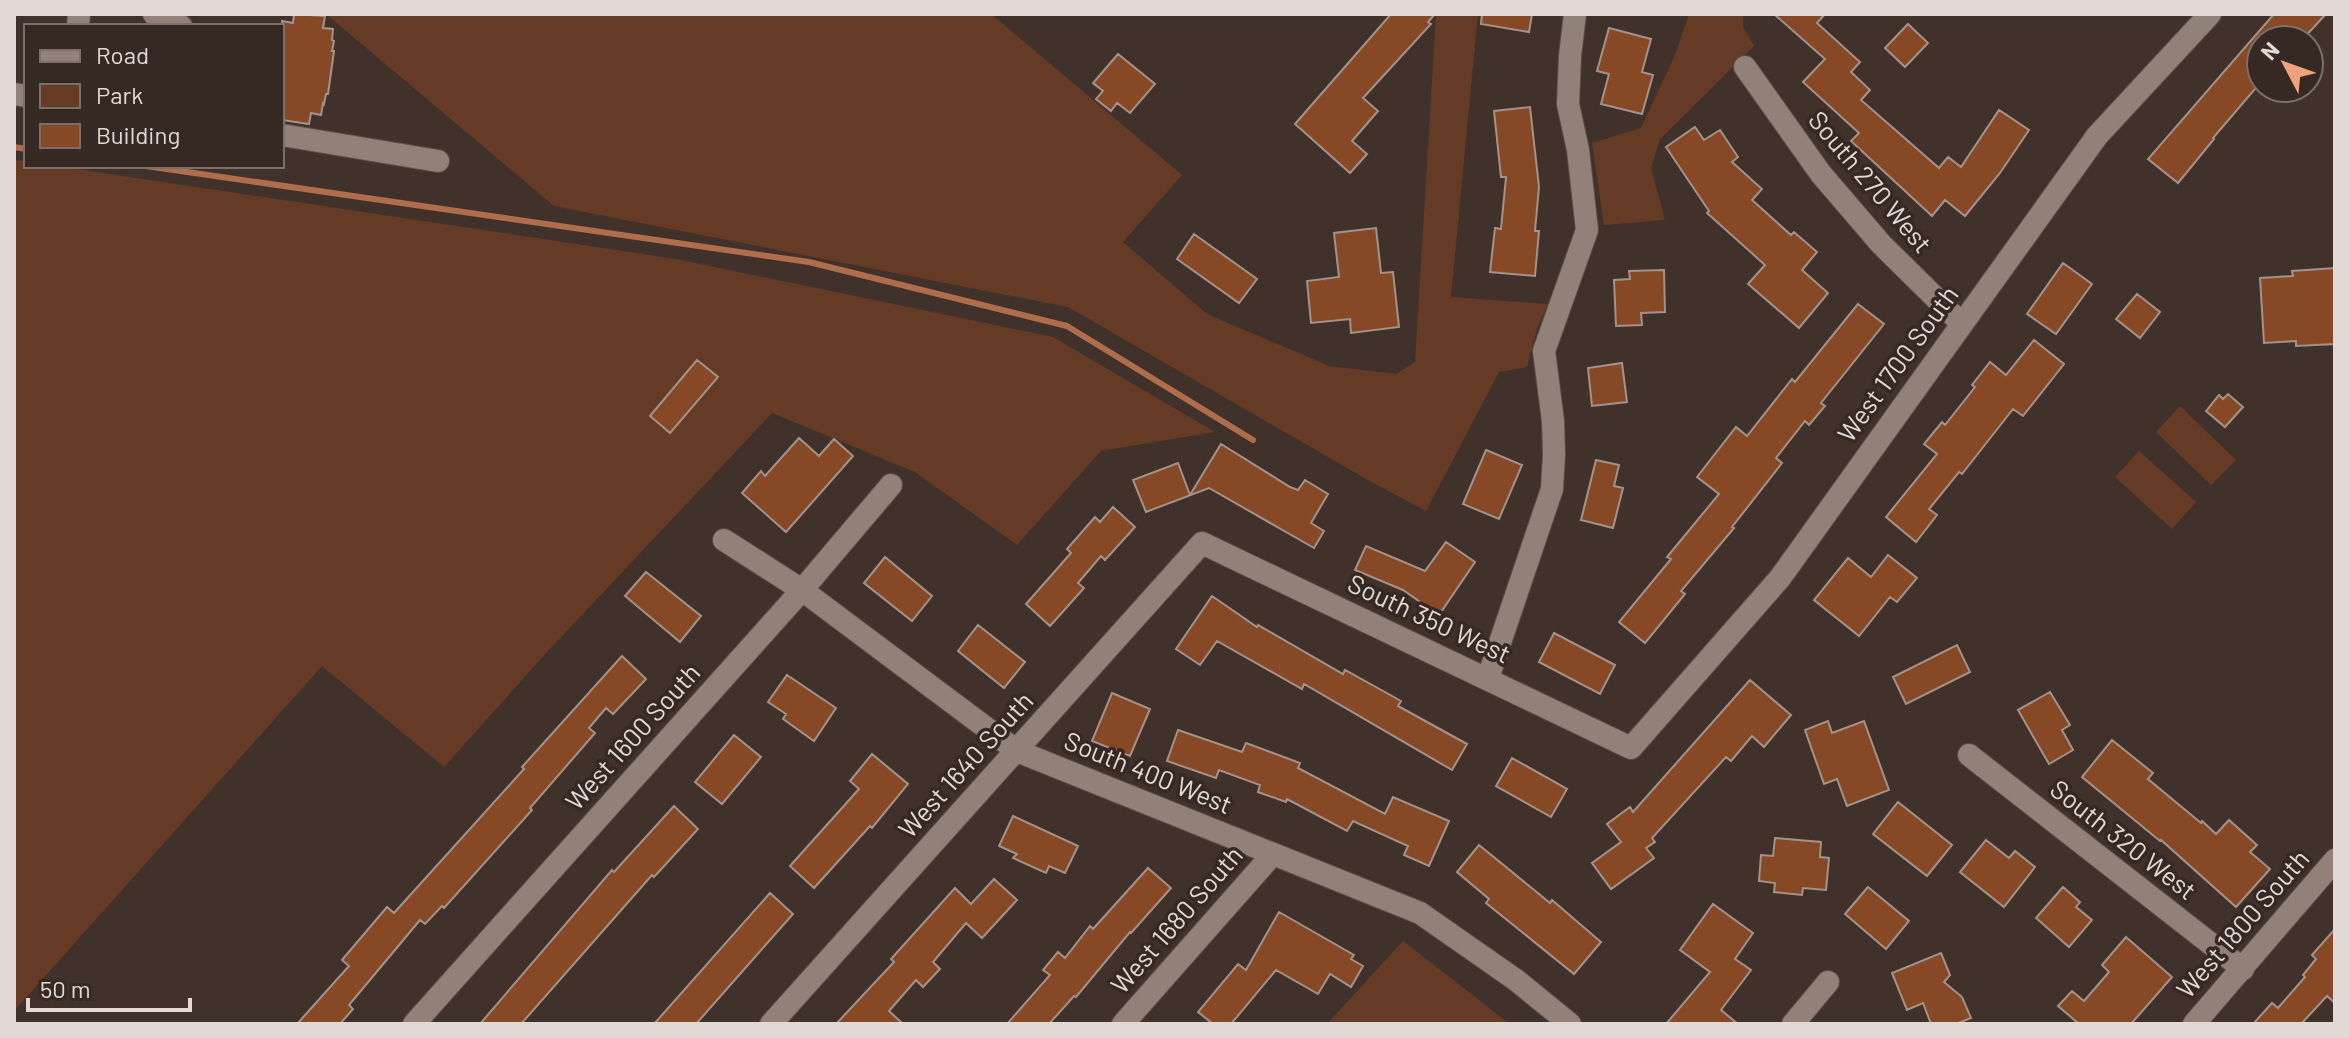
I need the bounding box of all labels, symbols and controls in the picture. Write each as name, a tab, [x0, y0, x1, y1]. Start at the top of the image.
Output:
legend	[24, 24, 284, 168]
north arrow	[2245, 24, 2325, 104]
text: N	[2255, 36, 2284, 64]
text: Road	[96, 40, 149, 69]
text: Park	[96, 80, 143, 109]
street label: South 270 West	[1803, 104, 1939, 258]
text: Building	[96, 120, 180, 149]
street label: West 1700 South	[1830, 279, 1964, 447]
street label: South 350 West	[1343, 566, 1516, 669]
street label: West 1600 South	[558, 656, 706, 816]
street label: West 1640 South	[891, 685, 1039, 843]
street label: South 400 West	[1060, 724, 1237, 819]
street label: South 320 West	[2045, 772, 2203, 905]
street label: West 1680 South	[1103, 839, 1248, 999]
street label: West 1800 South	[2169, 843, 2315, 1003]
scale bar	[28, 962, 190, 1012]
text: 50 m	[40, 974, 91, 1003]

